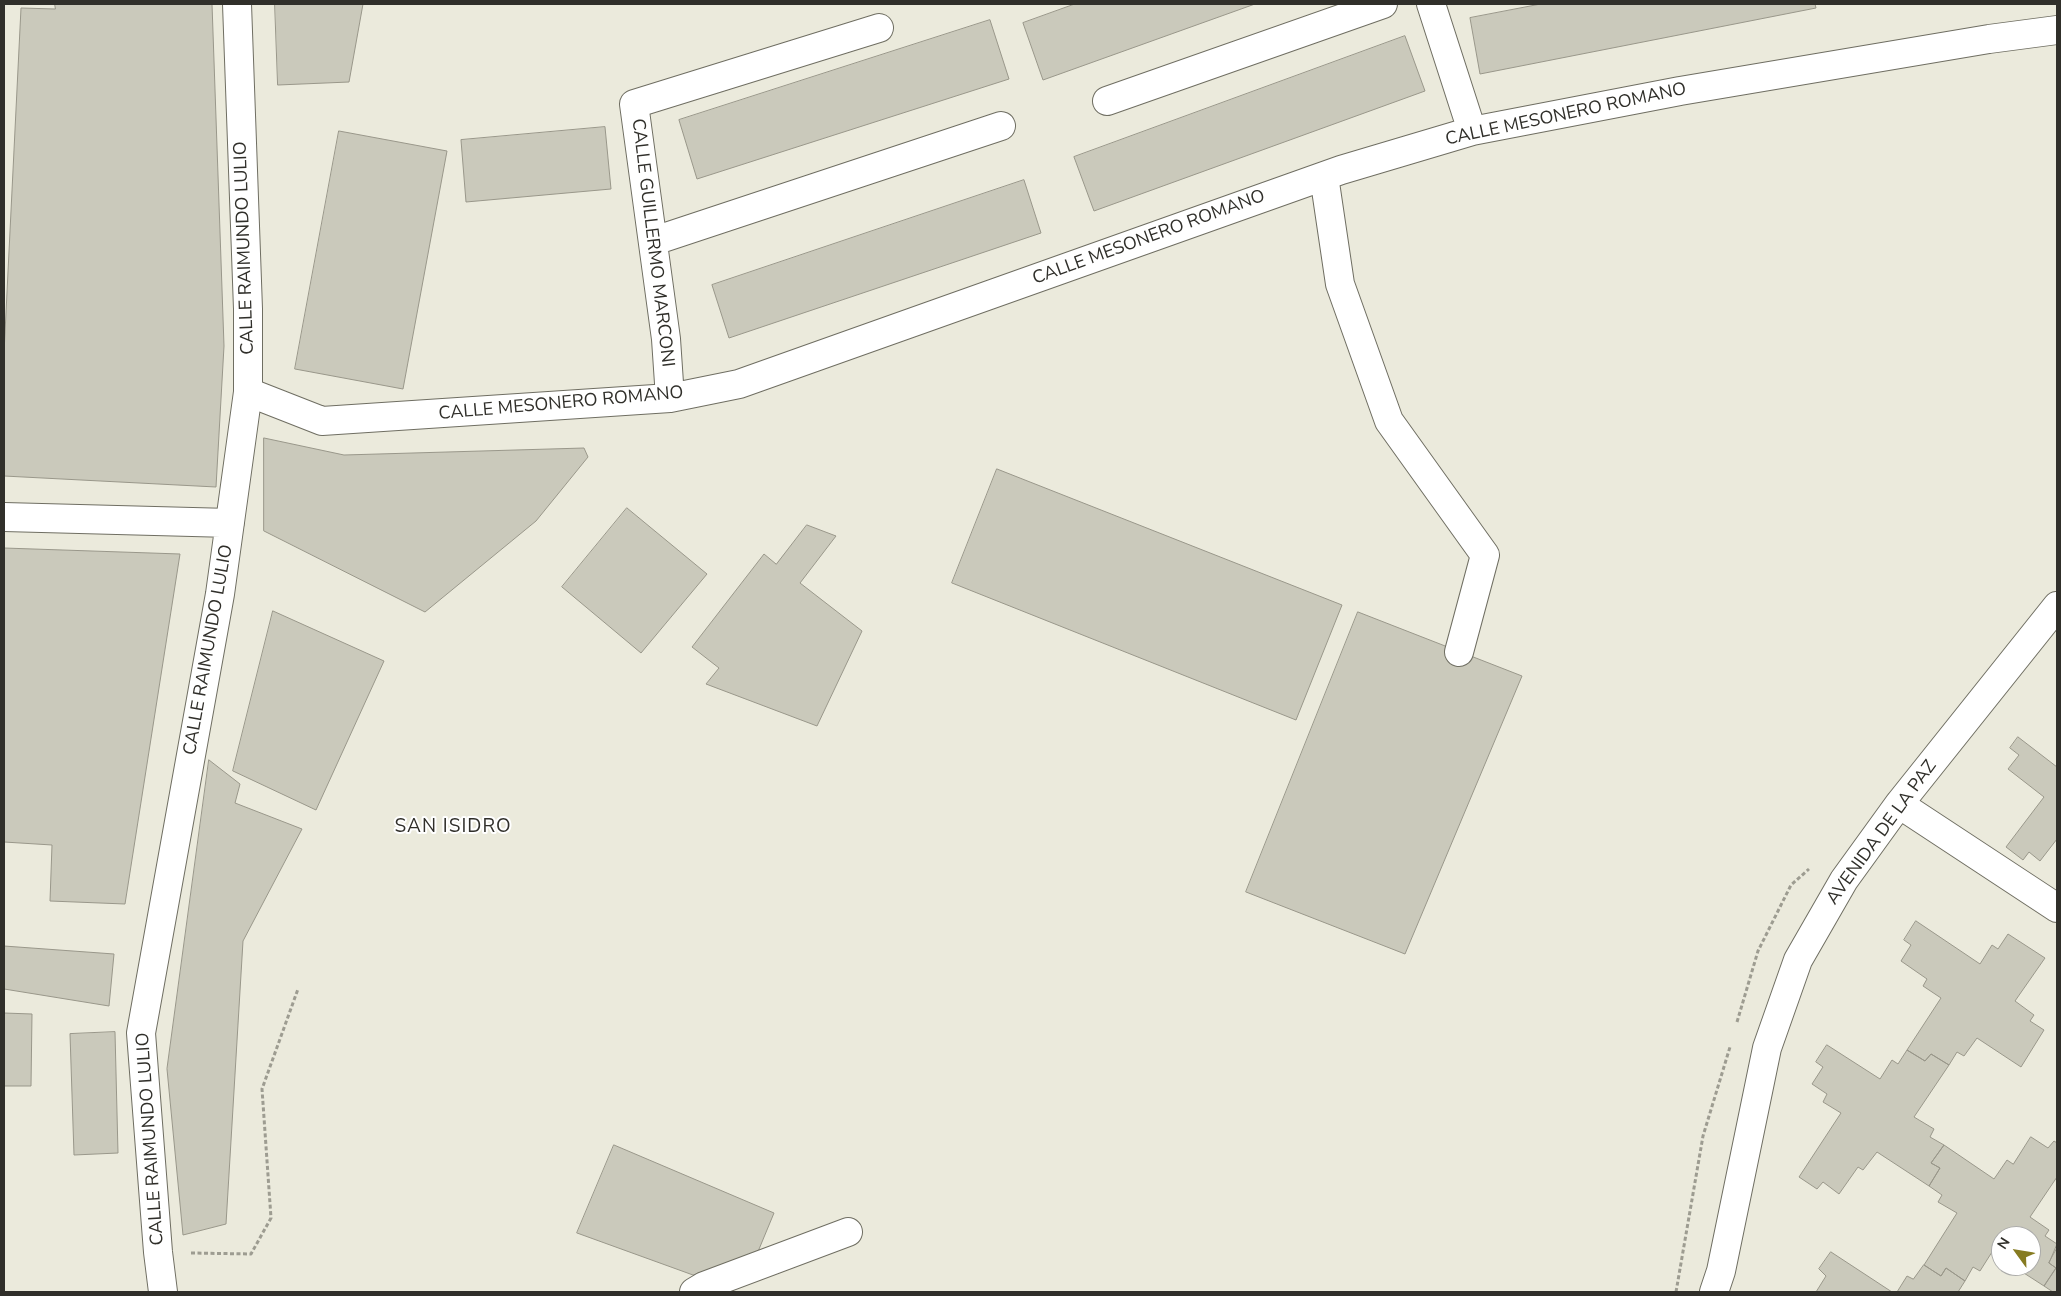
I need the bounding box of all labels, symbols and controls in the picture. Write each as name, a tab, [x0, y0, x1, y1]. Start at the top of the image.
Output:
street label: CALLE MESONERO ROMANO	[1444, 79, 1688, 151]
street label: CALLE GUILLERMO MARCONI	[626, 118, 678, 368]
street label: CALLE RAIMUNDO LULIO	[230, 141, 260, 355]
street label: CALLE MESONERO ROMANO	[1030, 186, 1268, 290]
street label: CALLE MESONERO ROMANO	[438, 383, 684, 425]
street label: CALLE RAIMUNDO LULIO	[180, 543, 238, 757]
street label: AVENIDA DE LA PAZ	[1822, 757, 1942, 909]
district label: SAN ISIDRO	[393, 816, 513, 838]
street label: CALLE RAIMUNDO LULIO	[133, 1032, 169, 1246]
north arrow	[1991, 1226, 2041, 1276]
text: N	[1993, 1234, 2015, 1253]

